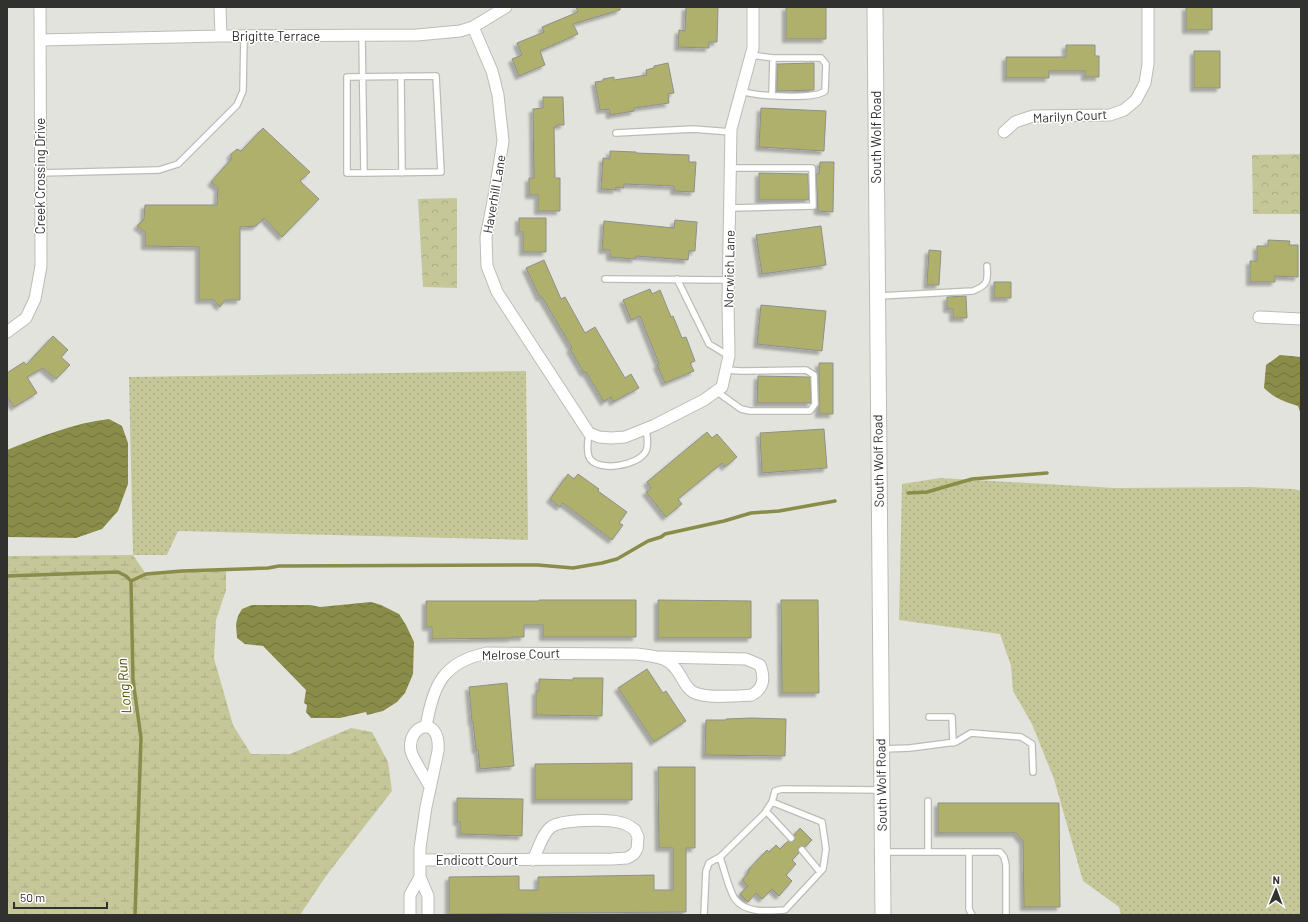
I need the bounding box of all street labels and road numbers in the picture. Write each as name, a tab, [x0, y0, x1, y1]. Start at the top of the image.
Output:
street label: Brigitte Terrace	[232, 28, 320, 44]
street label: South Wolf Road	[868, 91, 884, 183]
street label: Marilyn Court	[1033, 106, 1107, 126]
street label: Creek Crossing Drive	[32, 118, 48, 234]
street label: Haverhill Lane	[479, 153, 509, 235]
street label: Norwich Lane	[720, 230, 738, 308]
street label: South Wolf Road	[869, 414, 887, 508]
street label: Melrose Court	[482, 645, 560, 663]
street label: South Wolf Road	[872, 738, 890, 832]
street label: Endicott Court	[436, 852, 518, 868]

